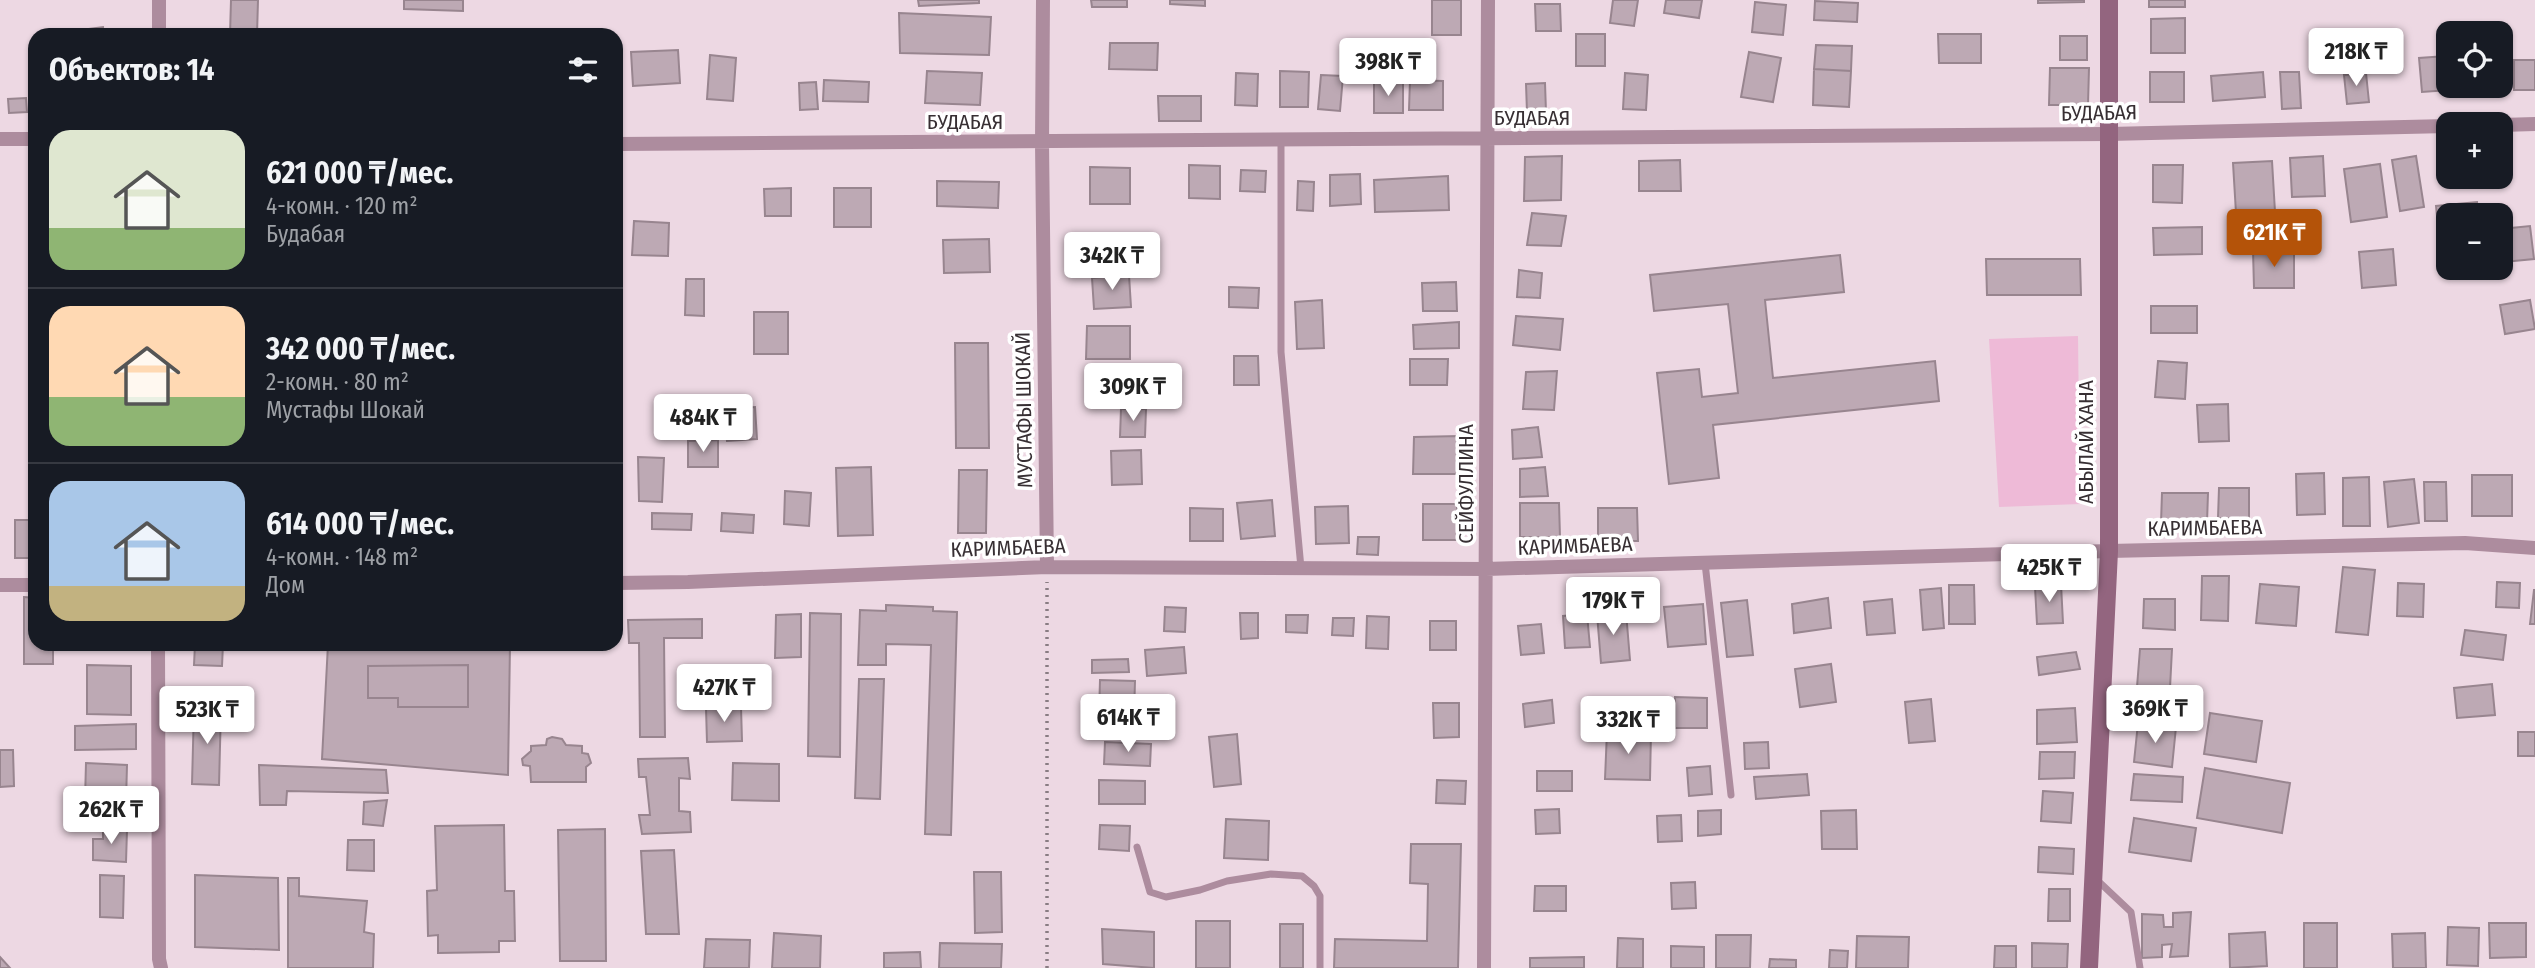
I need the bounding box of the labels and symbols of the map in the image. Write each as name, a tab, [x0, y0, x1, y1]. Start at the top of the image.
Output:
pin: 218K ₸	[2299, 28, 2413, 88]
pin: 398K ₸	[1331, 38, 1445, 98]
street label: БУДАБАЯ	[2061, 99, 2137, 127]
street label: БУДАБАЯ	[1494, 105, 1570, 131]
street label: БУДАБАЯ	[927, 109, 1003, 135]
pin: 621K ₸	[2217, 210, 2331, 269]
pin: 342K ₸	[1055, 232, 1169, 292]
street label: МУСТАФЫ ШОКАЙ	[1010, 332, 1038, 488]
pin: 309K ₸	[1076, 364, 1190, 423]
street label: АБЫЛАЙ ХАНА	[2073, 380, 2099, 504]
pin: 484K ₸	[646, 394, 760, 454]
street label: СЕЙФУЛЛИНА	[1453, 424, 1479, 544]
street label: КАРИМБАЕВА	[2147, 514, 2263, 542]
street label: КАРИМБАЕВА	[1517, 531, 1633, 561]
street label: КАРИМБАЕВА	[950, 533, 1066, 563]
pin: 425K ₸	[1992, 544, 2106, 604]
pin: 179K ₸	[1556, 578, 1670, 637]
pin: 427K ₸	[667, 664, 781, 724]
pin: 523K ₸	[150, 686, 264, 746]
pin: 369K ₸	[2098, 686, 2212, 745]
pin: 614K ₸	[1071, 694, 1185, 754]
pin: 332K ₸	[1571, 696, 1685, 756]
pin: 262K ₸	[54, 786, 168, 846]

